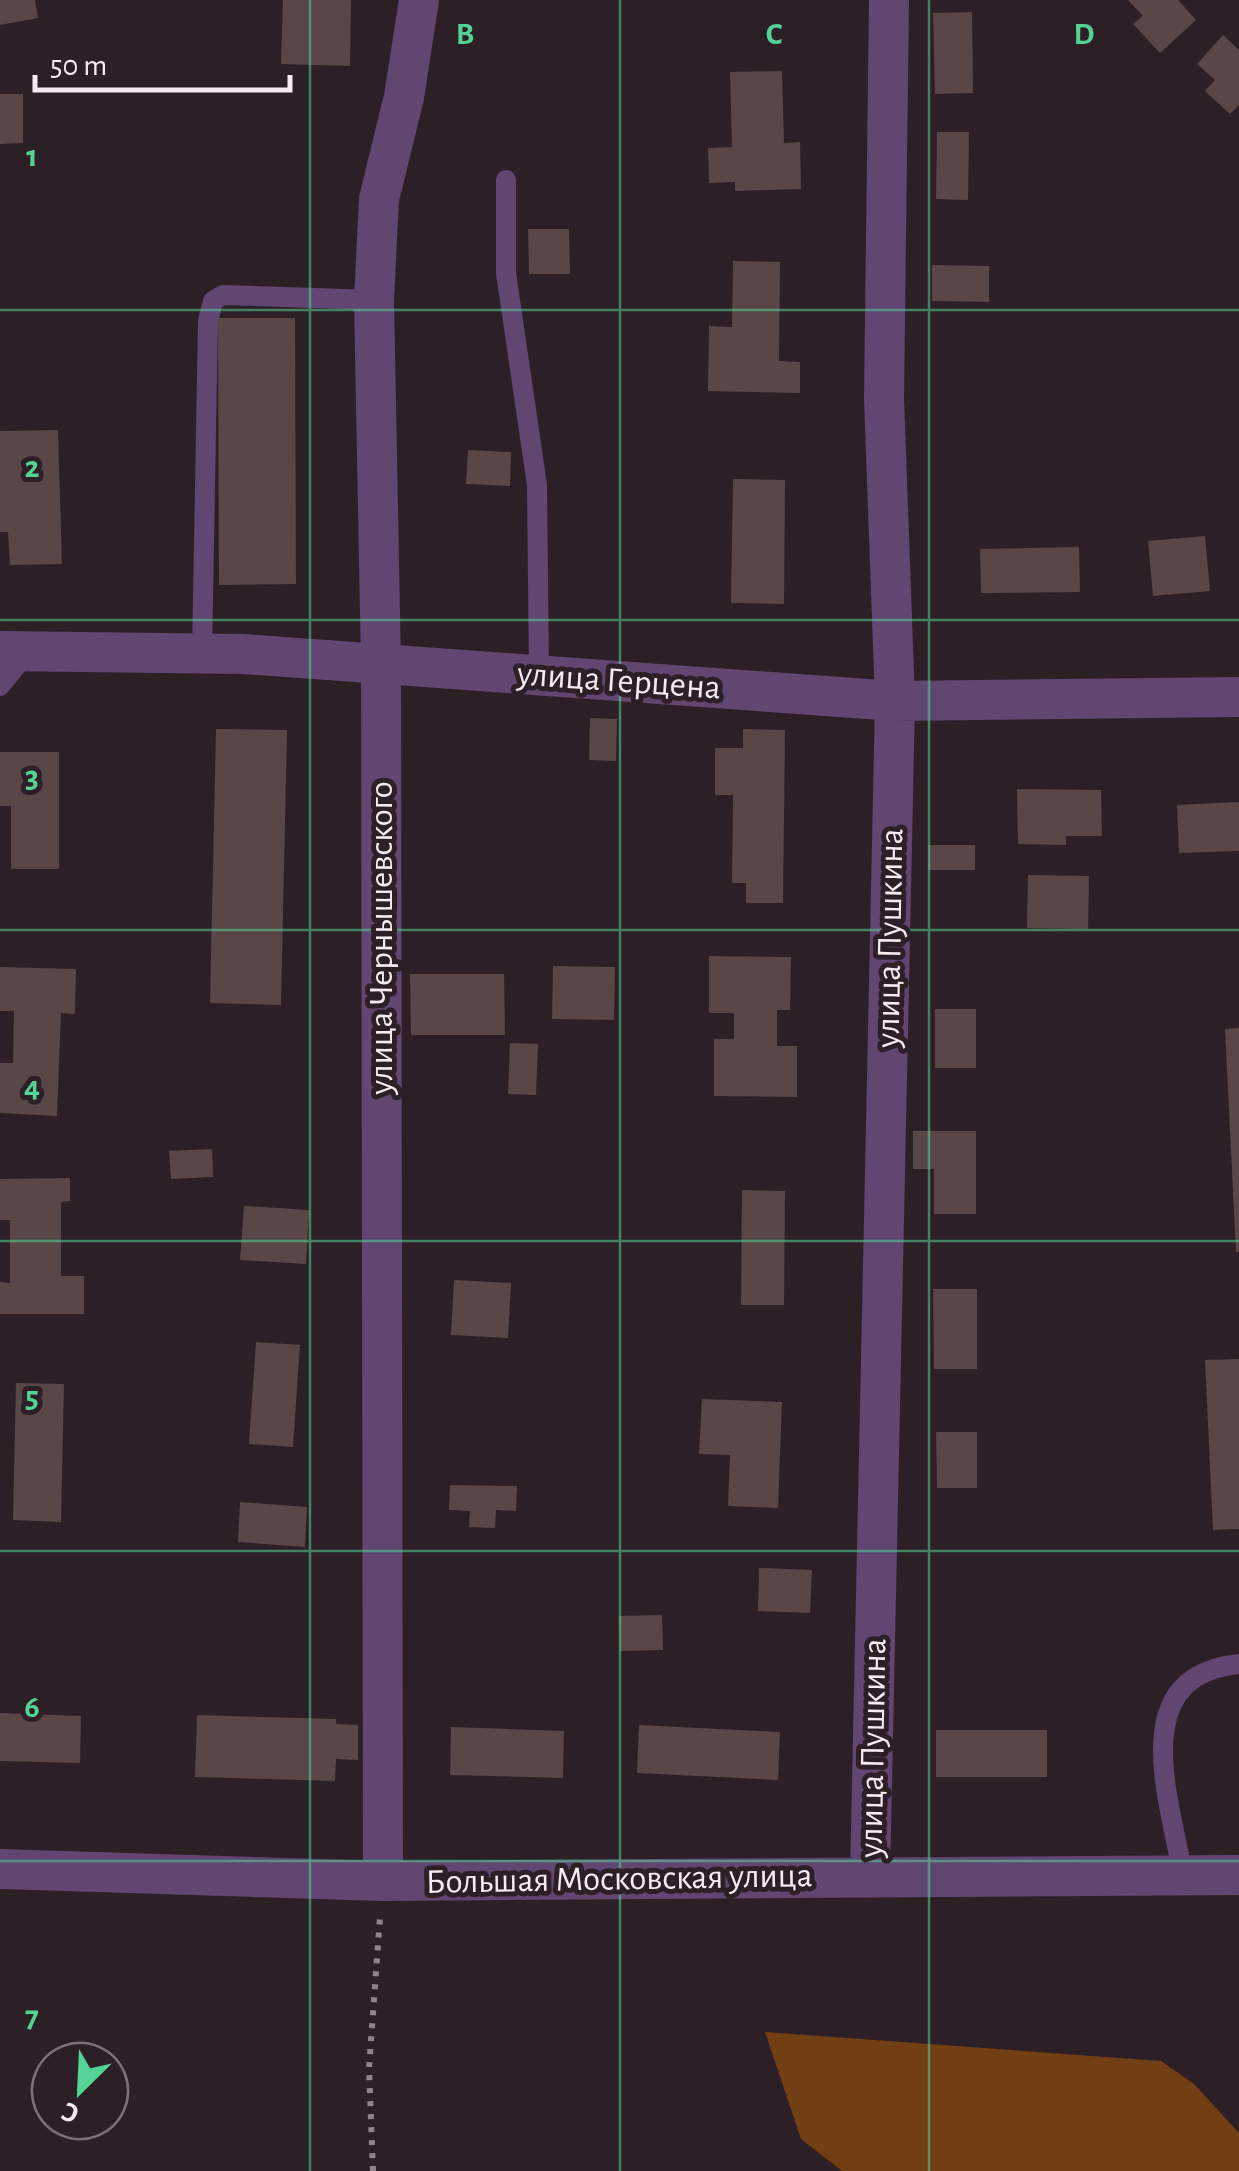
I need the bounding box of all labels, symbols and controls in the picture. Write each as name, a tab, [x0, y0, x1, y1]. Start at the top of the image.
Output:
text: B	[456, 18, 474, 50]
text: C	[766, 18, 783, 50]
text: D	[1074, 18, 1095, 50]
scale bar	[35, 30, 290, 92]
text: 50 m	[50, 51, 107, 81]
text: 1	[26, 140, 38, 172]
text: 2	[24, 451, 40, 483]
street label: улица Герцена	[515, 656, 722, 706]
text: 3	[25, 761, 39, 793]
street label: улица Чернышевского	[364, 781, 399, 1096]
street label: улица Пушкина	[871, 828, 909, 1049]
text: 4	[24, 1071, 40, 1103]
text: 5	[25, 1381, 39, 1413]
street label: улица Пушкина	[854, 1638, 892, 1859]
text: 6	[24, 1691, 40, 1723]
street label: Большая Московская улица	[425, 1858, 813, 1900]
text: 7	[25, 2001, 39, 2033]
north arrow	[30, 2041, 130, 2141]
text: С	[58, 2096, 83, 2128]

